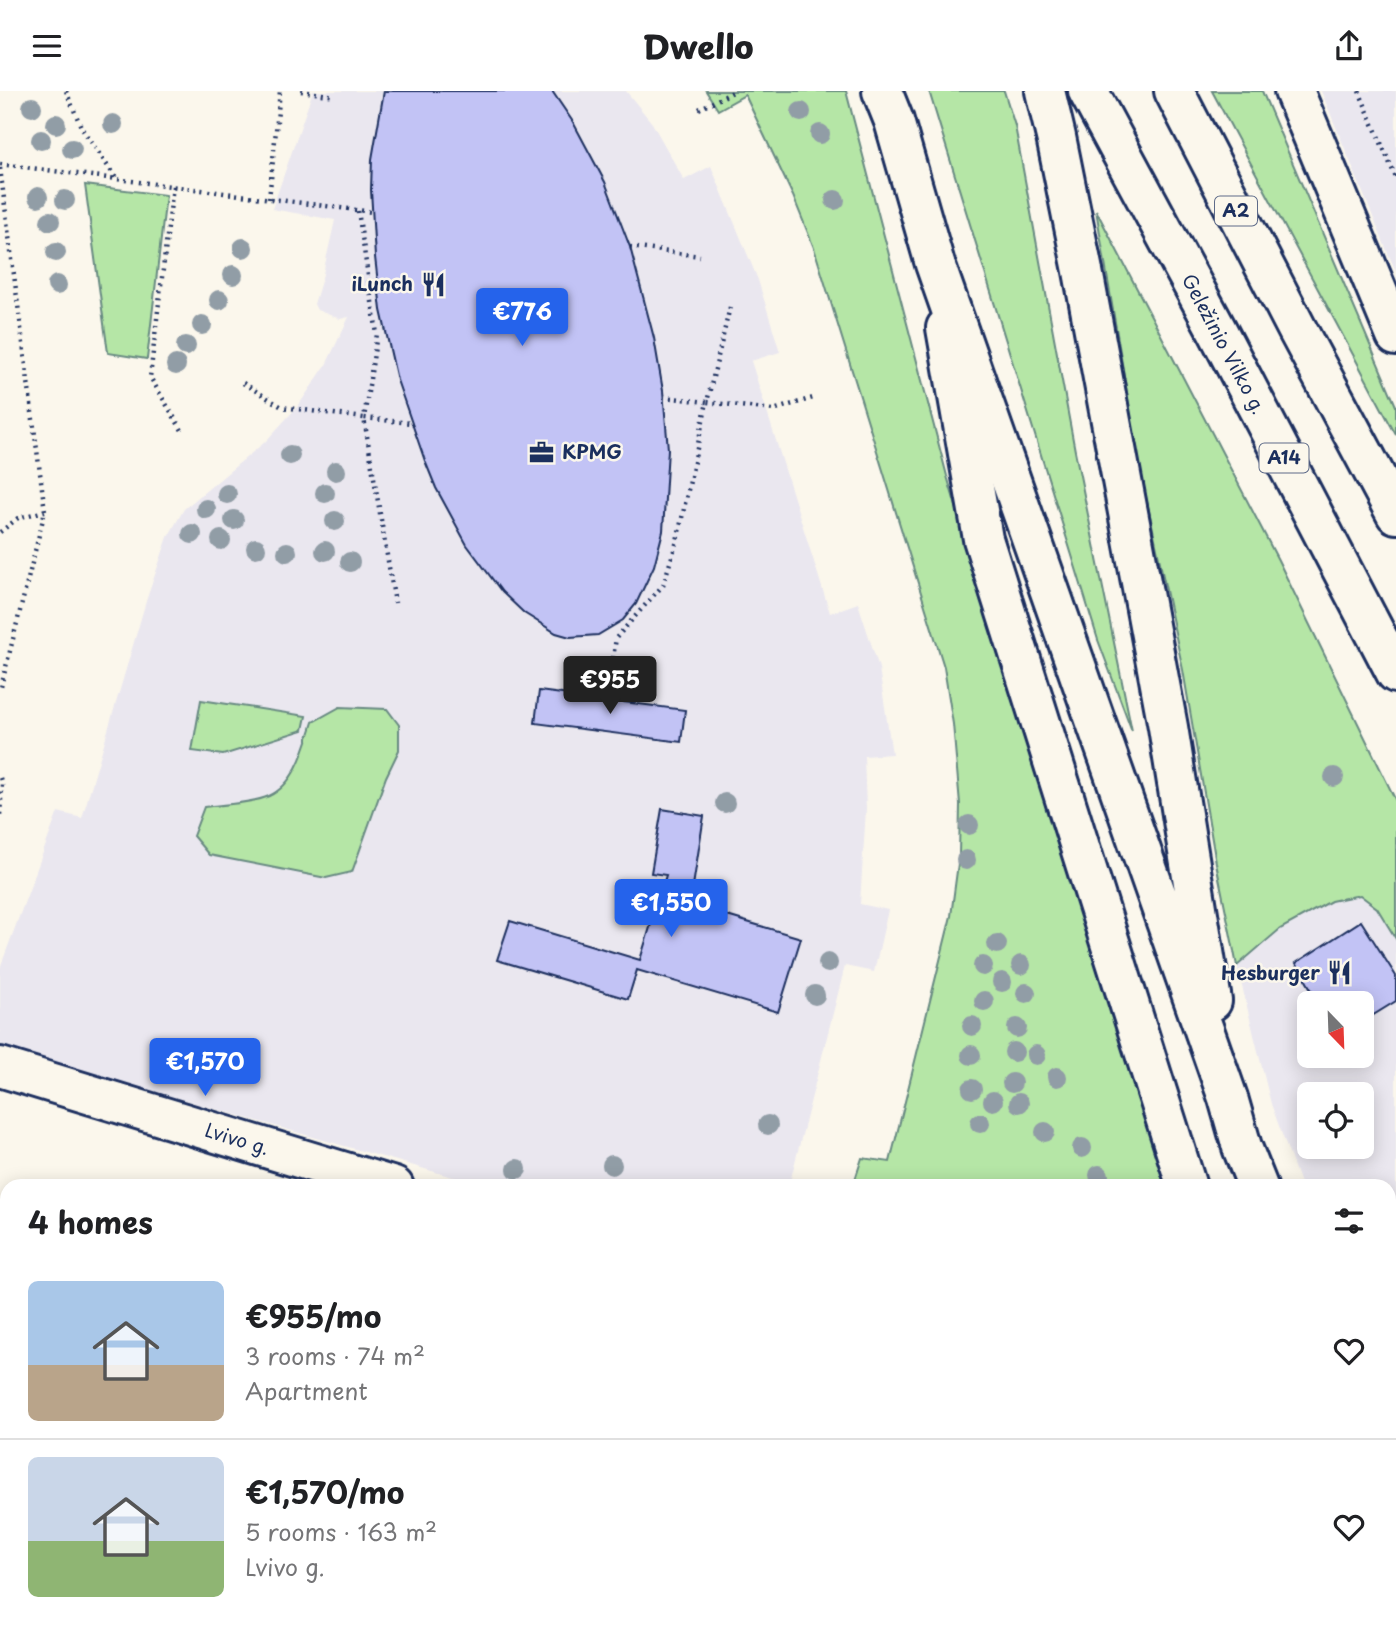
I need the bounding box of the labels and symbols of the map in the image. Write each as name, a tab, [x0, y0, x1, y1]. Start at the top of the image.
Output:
road number: A2	[1215, 197, 1257, 225]
street label: Geležinio Vilko g.	[1176, 268, 1274, 419]
place label: iLunch	[351, 269, 413, 297]
restaurant icon: iLunch	[419, 270, 447, 298]
pin: €776	[481, 289, 563, 348]
place label: KPMG	[562, 437, 622, 465]
office icon: KPMG	[528, 438, 556, 466]
road number: A14	[1260, 443, 1308, 473]
pin: €955	[569, 657, 651, 716]
pin: €1,550	[614, 879, 728, 939]
place label: Hesburger	[1221, 958, 1320, 986]
restaurant icon: Hesburger	[1326, 959, 1354, 987]
north arrow	[1297, 991, 1374, 1067]
pin: €1,570	[148, 1039, 262, 1098]
street label: Lvivo g.	[202, 1115, 273, 1161]

